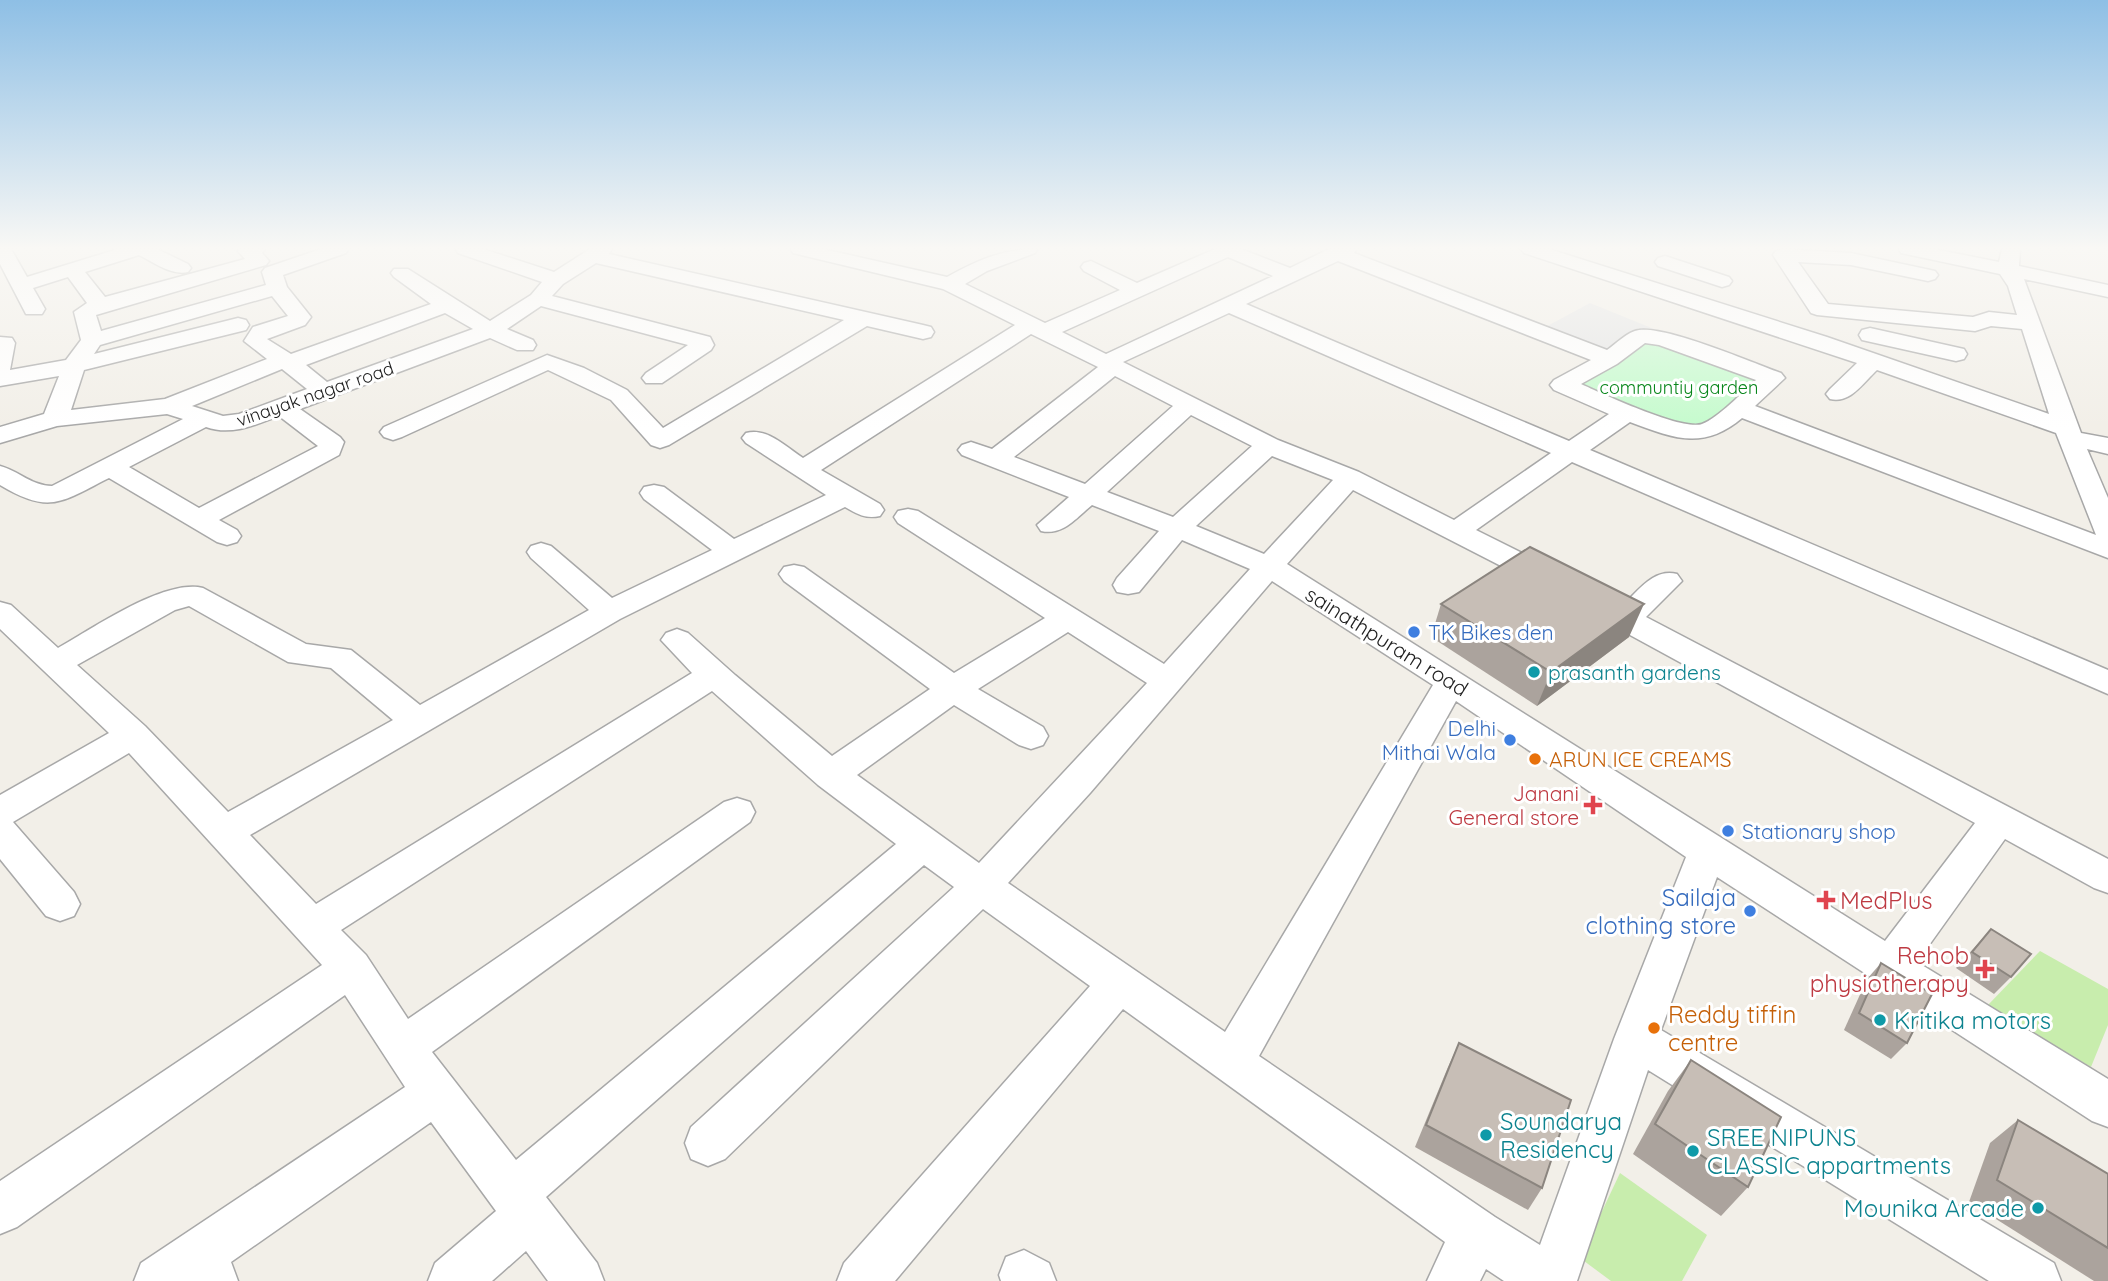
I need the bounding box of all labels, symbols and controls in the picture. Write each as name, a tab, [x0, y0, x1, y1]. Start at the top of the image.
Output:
street label: vinayak nagar road	[233, 356, 397, 432]
park label: communtiy garden	[1600, 376, 1758, 399]
street label: sainathpuram road	[1301, 580, 1473, 702]
place label: TK Bikes den	[1428, 619, 1554, 645]
marker: TK Bikes den	[1406, 624, 1422, 640]
place label: prasanth gardens	[1548, 659, 1721, 685]
marker: prasanth gardens	[1526, 664, 1542, 680]
place label: Delhi Mithai Wala	[1382, 715, 1496, 765]
marker: Delhi Mithai Wala	[1502, 732, 1518, 748]
place label: ARUN ICE CREAMS	[1549, 746, 1732, 772]
marker: ARUN ICE CREAMS	[1527, 751, 1543, 767]
place label: Janani General store	[1448, 780, 1579, 830]
marker: Janani General store	[1585, 797, 1601, 813]
place label: Stationary shop	[1742, 818, 1896, 844]
marker: Stationary shop	[1720, 823, 1736, 839]
place label: Sailaja clothing store	[1585, 882, 1736, 940]
place label: MedPlus	[1840, 885, 1933, 915]
marker: MedPlus	[1818, 892, 1834, 908]
marker: Sailaja clothing store	[1742, 903, 1758, 919]
place label: Rehob physiotherapy	[1810, 940, 1969, 998]
marker: Rehob physiotherapy	[1975, 959, 1995, 979]
place label: Reddy tiffin centre	[1668, 999, 1796, 1057]
place label: Kritika motors	[1894, 1005, 2051, 1035]
marker: Kritika motors	[1872, 1012, 1888, 1028]
marker: Reddy tiffin centre	[1646, 1020, 1662, 1036]
place label: Soundarya Residency	[1500, 1106, 1622, 1164]
place label: SREE NIPUNS CLASSIC appartments	[1707, 1122, 1951, 1180]
marker: Soundarya Residency	[1478, 1127, 1494, 1143]
marker: SREE NIPUNS CLASSIC appartments	[1685, 1143, 1701, 1159]
place label: Mounika Arcade	[1844, 1193, 2024, 1223]
marker: Mounika Arcade	[2030, 1200, 2046, 1216]

